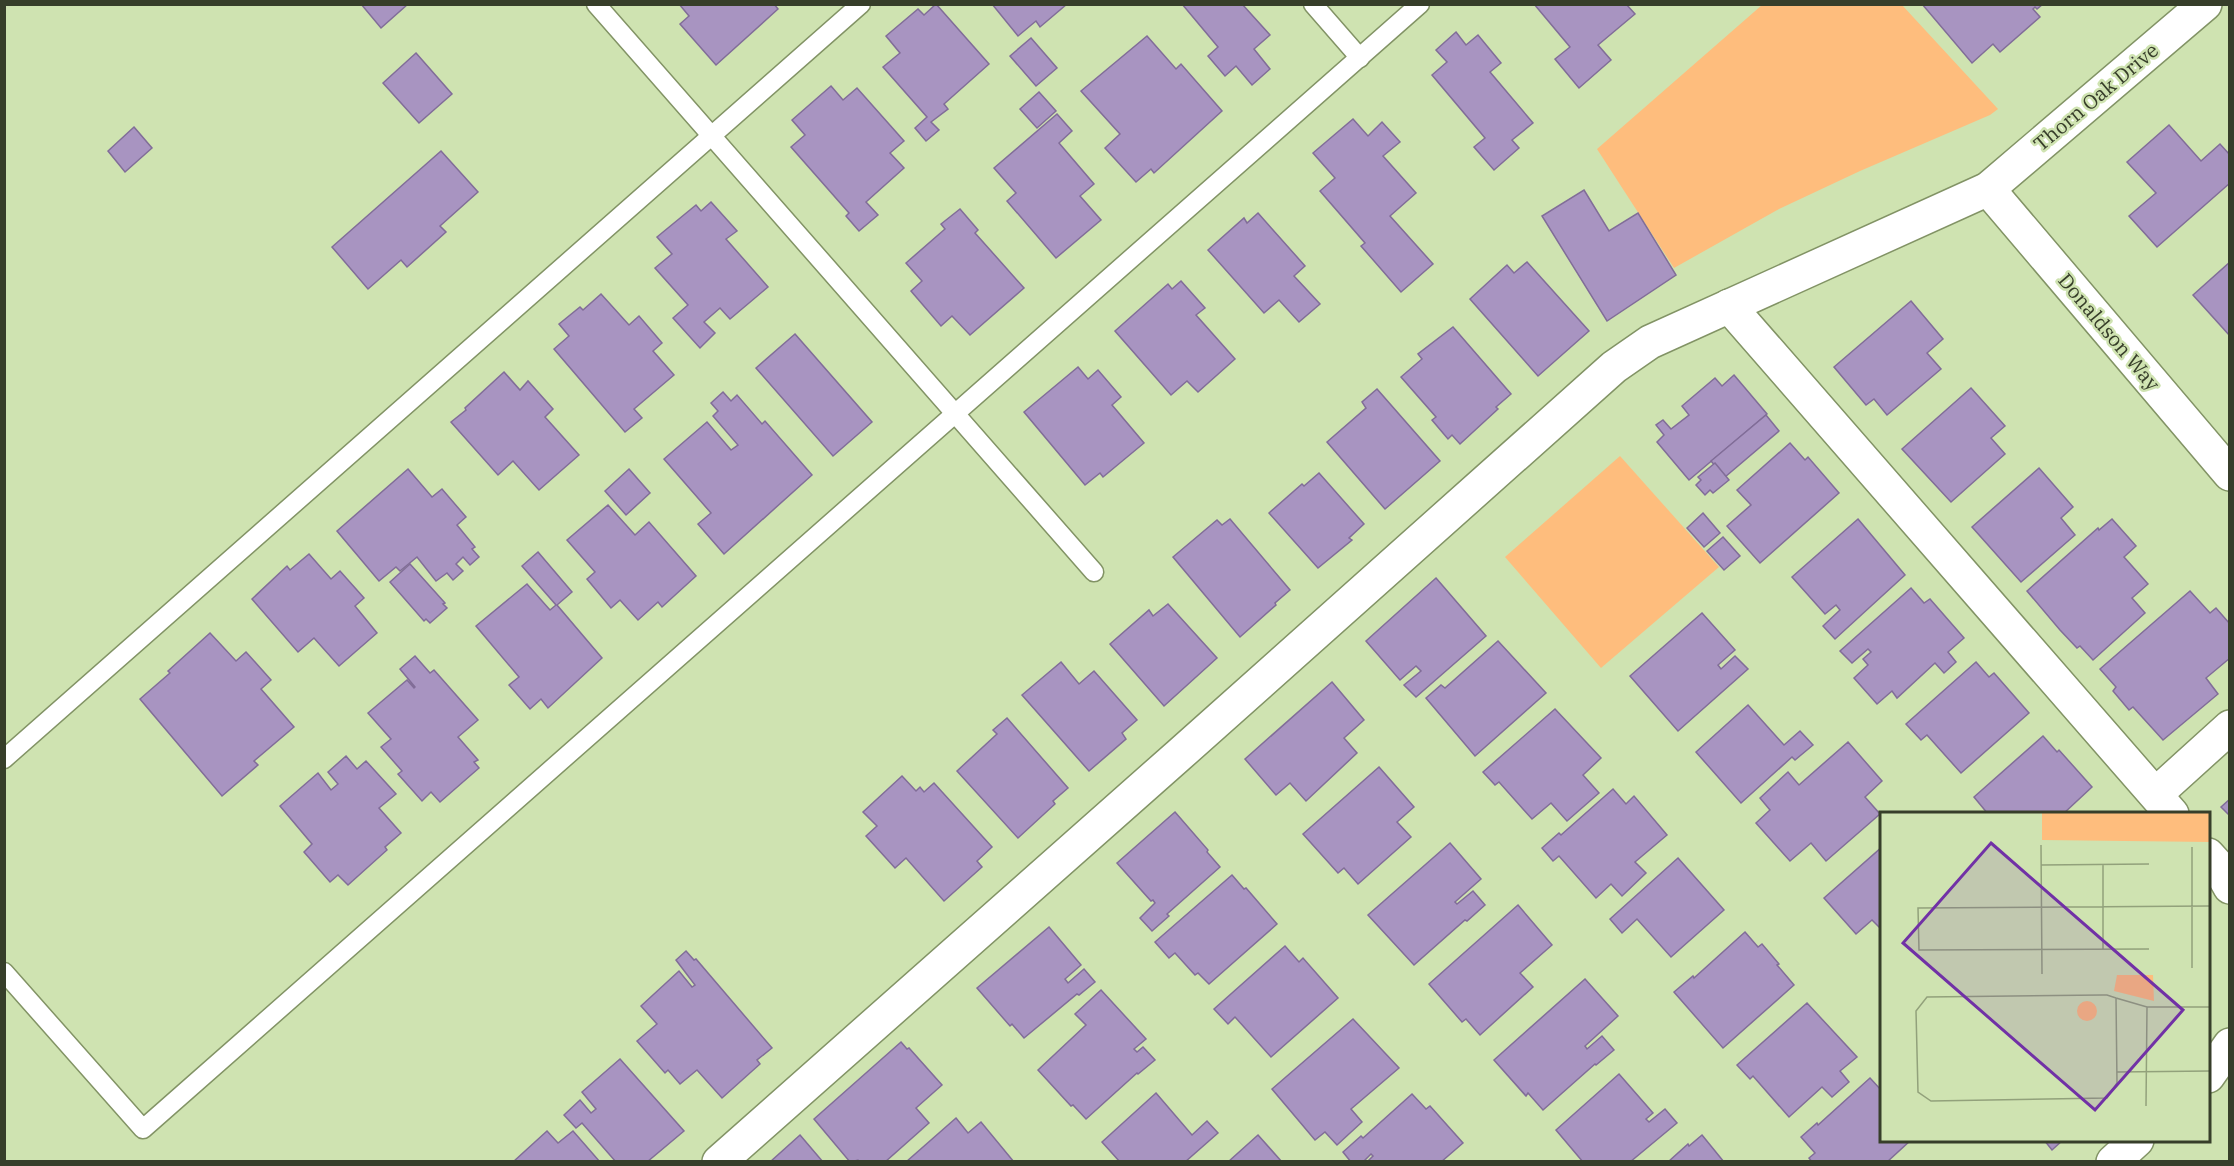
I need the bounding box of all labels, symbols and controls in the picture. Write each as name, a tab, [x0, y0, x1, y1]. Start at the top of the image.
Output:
street label: Thorn Oak Drive	[2028, 36, 2164, 157]
street label: Donaldson Way	[2052, 267, 2167, 396]
inset map	[1880, 812, 2210, 1142]

